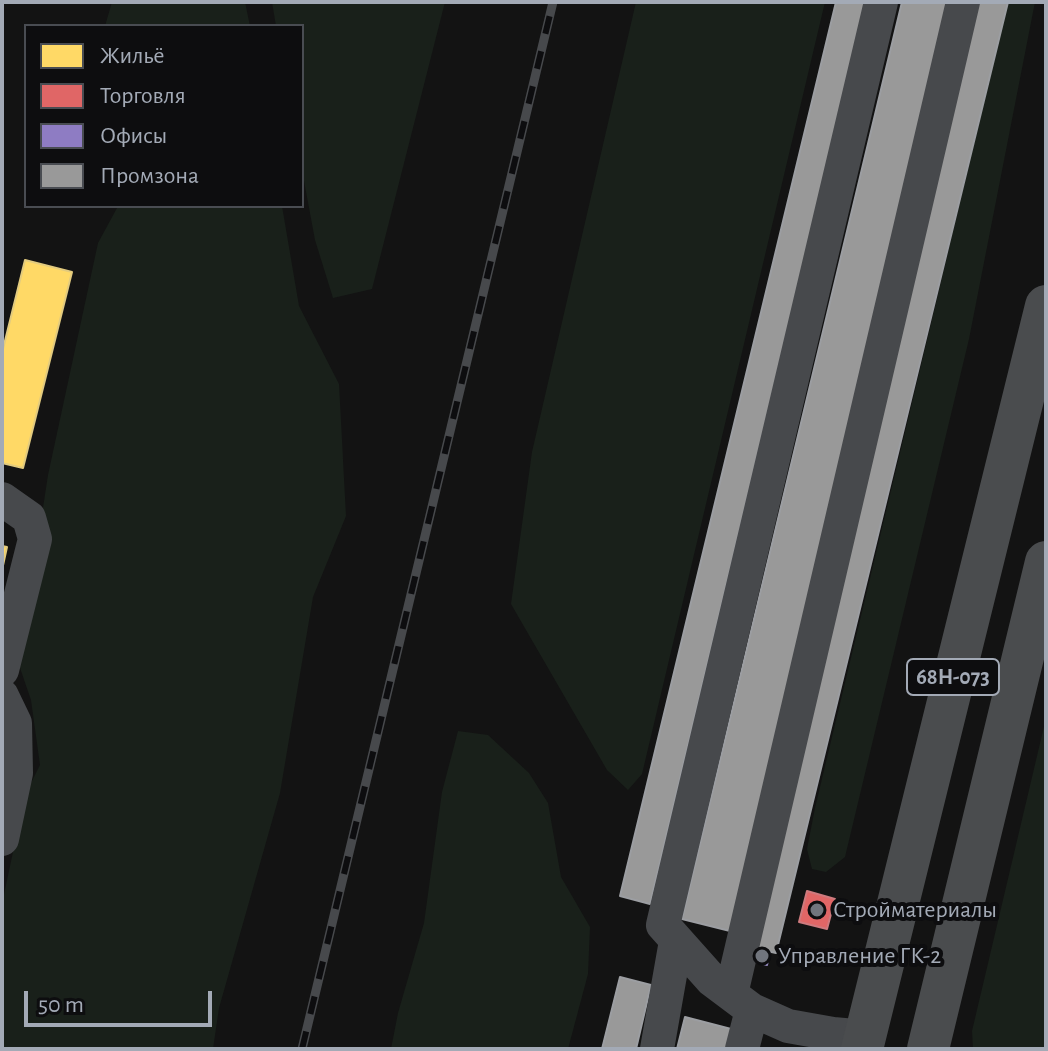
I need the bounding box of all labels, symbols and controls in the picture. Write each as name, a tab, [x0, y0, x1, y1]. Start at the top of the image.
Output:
legend	[24, 24, 304, 208]
text: Жильё	[100, 44, 165, 68]
text: Торговля	[100, 84, 186, 108]
text: Офисы	[100, 124, 167, 148]
text: Промзона	[100, 164, 199, 188]
road number: 68Н-073	[907, 659, 999, 695]
place label: Стройматериалы	[833, 896, 997, 924]
marker: Стройматериалы	[808, 901, 826, 919]
place label: Управление ГК-2	[778, 942, 941, 970]
marker: Управление ГК-2	[753, 947, 771, 965]
scale bar	[28, 975, 216, 1025]
text: 50 m	[38, 993, 84, 1017]

